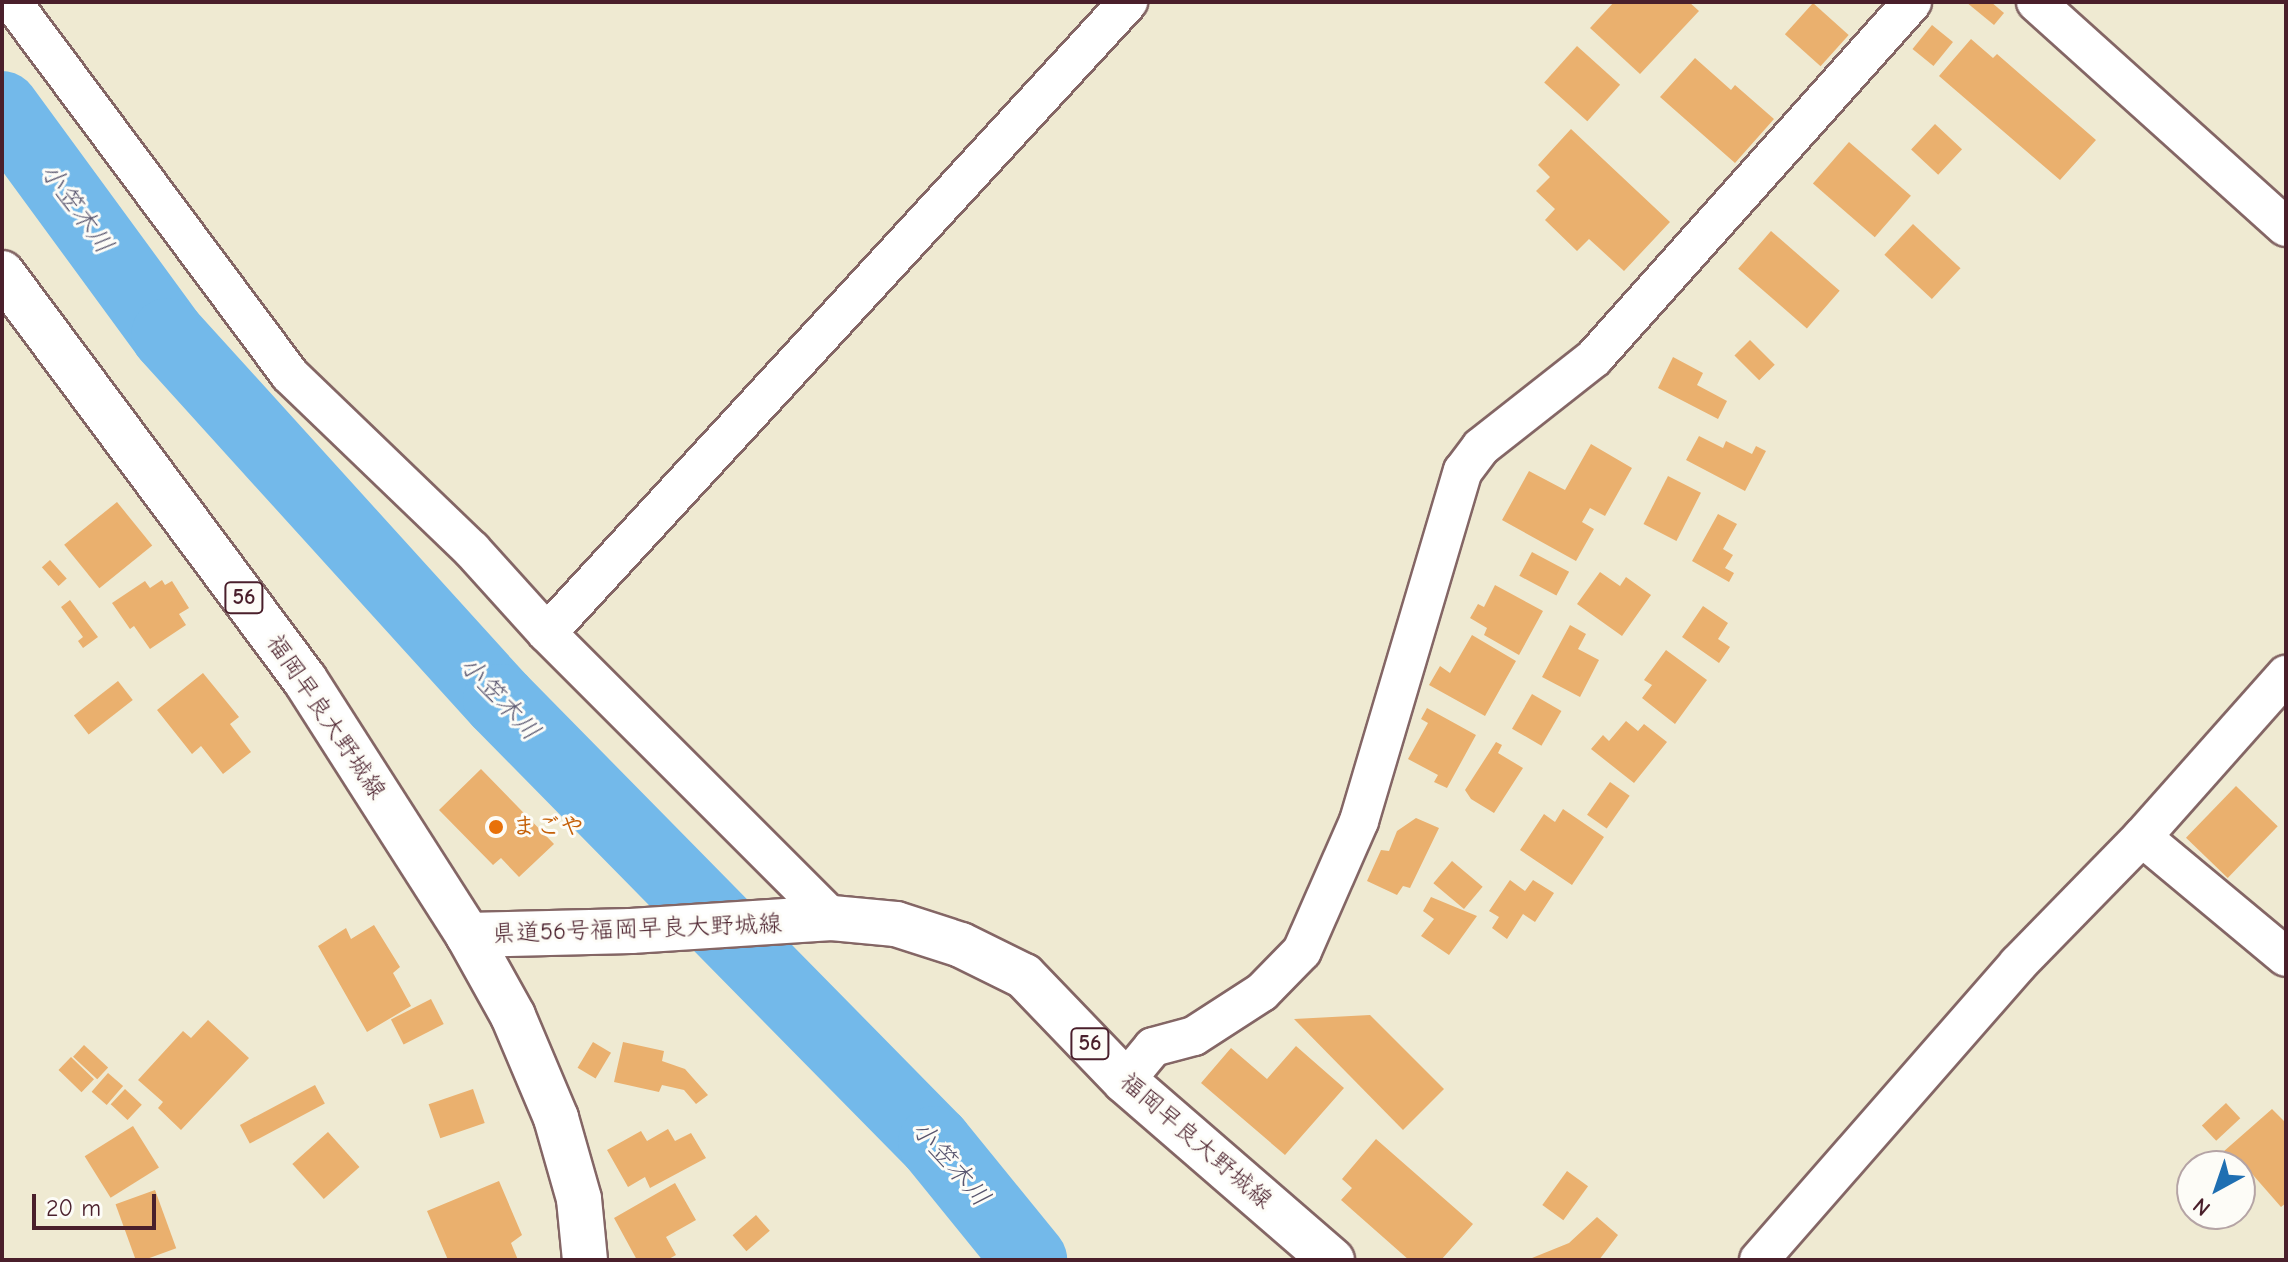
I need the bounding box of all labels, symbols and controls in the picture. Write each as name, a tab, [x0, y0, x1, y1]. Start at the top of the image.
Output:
water label: 小笠木川	[33, 158, 119, 260]
road number: 56	[224, 580, 264, 616]
street label: 福岡早良大野城線	[260, 629, 392, 805]
water label: 小笠木川	[452, 650, 546, 748]
place label: まごや	[512, 813, 584, 841]
marker: まごや	[487, 818, 505, 836]
street label: 県道56号福岡早良大野城線	[492, 910, 782, 948]
road number: 56	[1070, 1026, 1110, 1062]
street label: 福岡早良大野城線	[1114, 1067, 1278, 1215]
water label: 小笠木川	[904, 1115, 996, 1213]
north arrow	[2176, 1150, 2256, 1230]
scale bar	[36, 1178, 160, 1228]
text: N	[2188, 1192, 2216, 1221]
text: 20 m	[46, 1194, 101, 1222]

